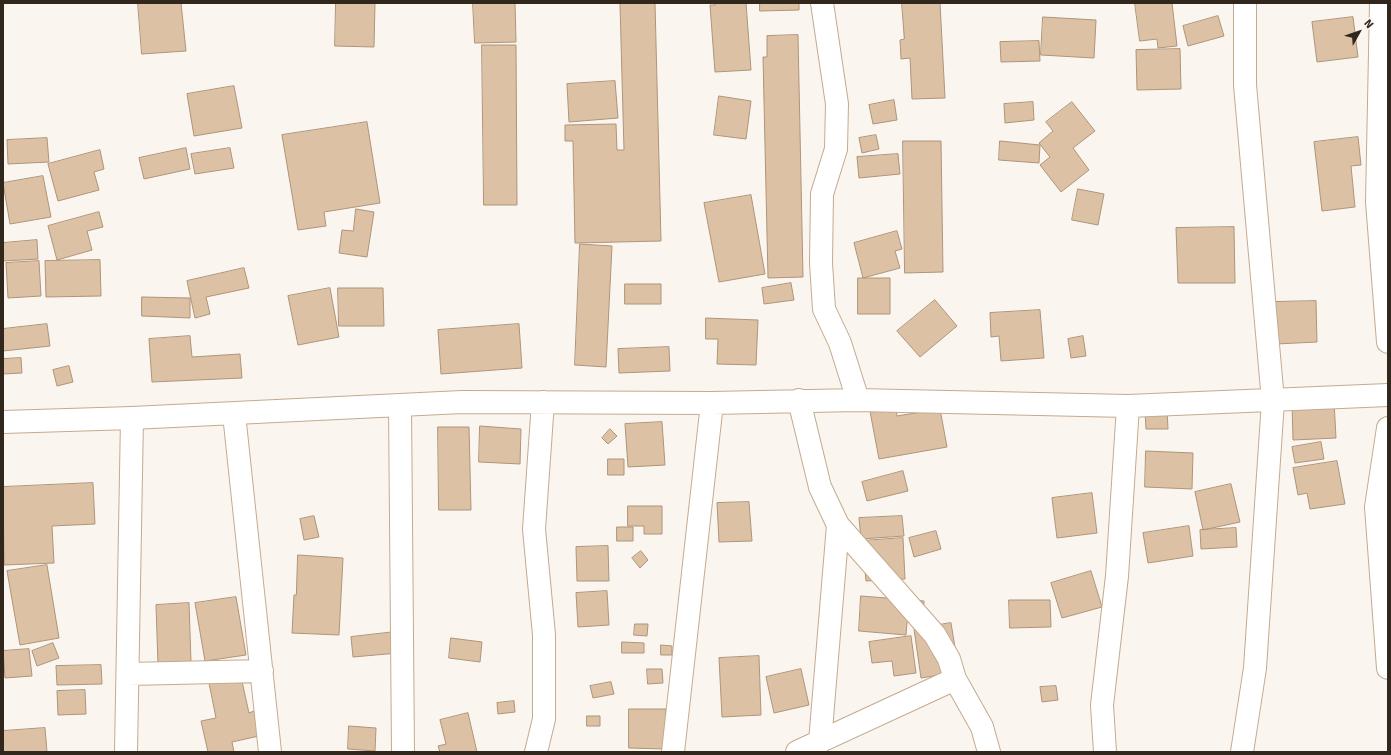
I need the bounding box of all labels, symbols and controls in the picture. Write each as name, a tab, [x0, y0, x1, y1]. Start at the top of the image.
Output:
north arrow	[1339, 12, 1379, 52]
text: N	[1361, 17, 1376, 31]

